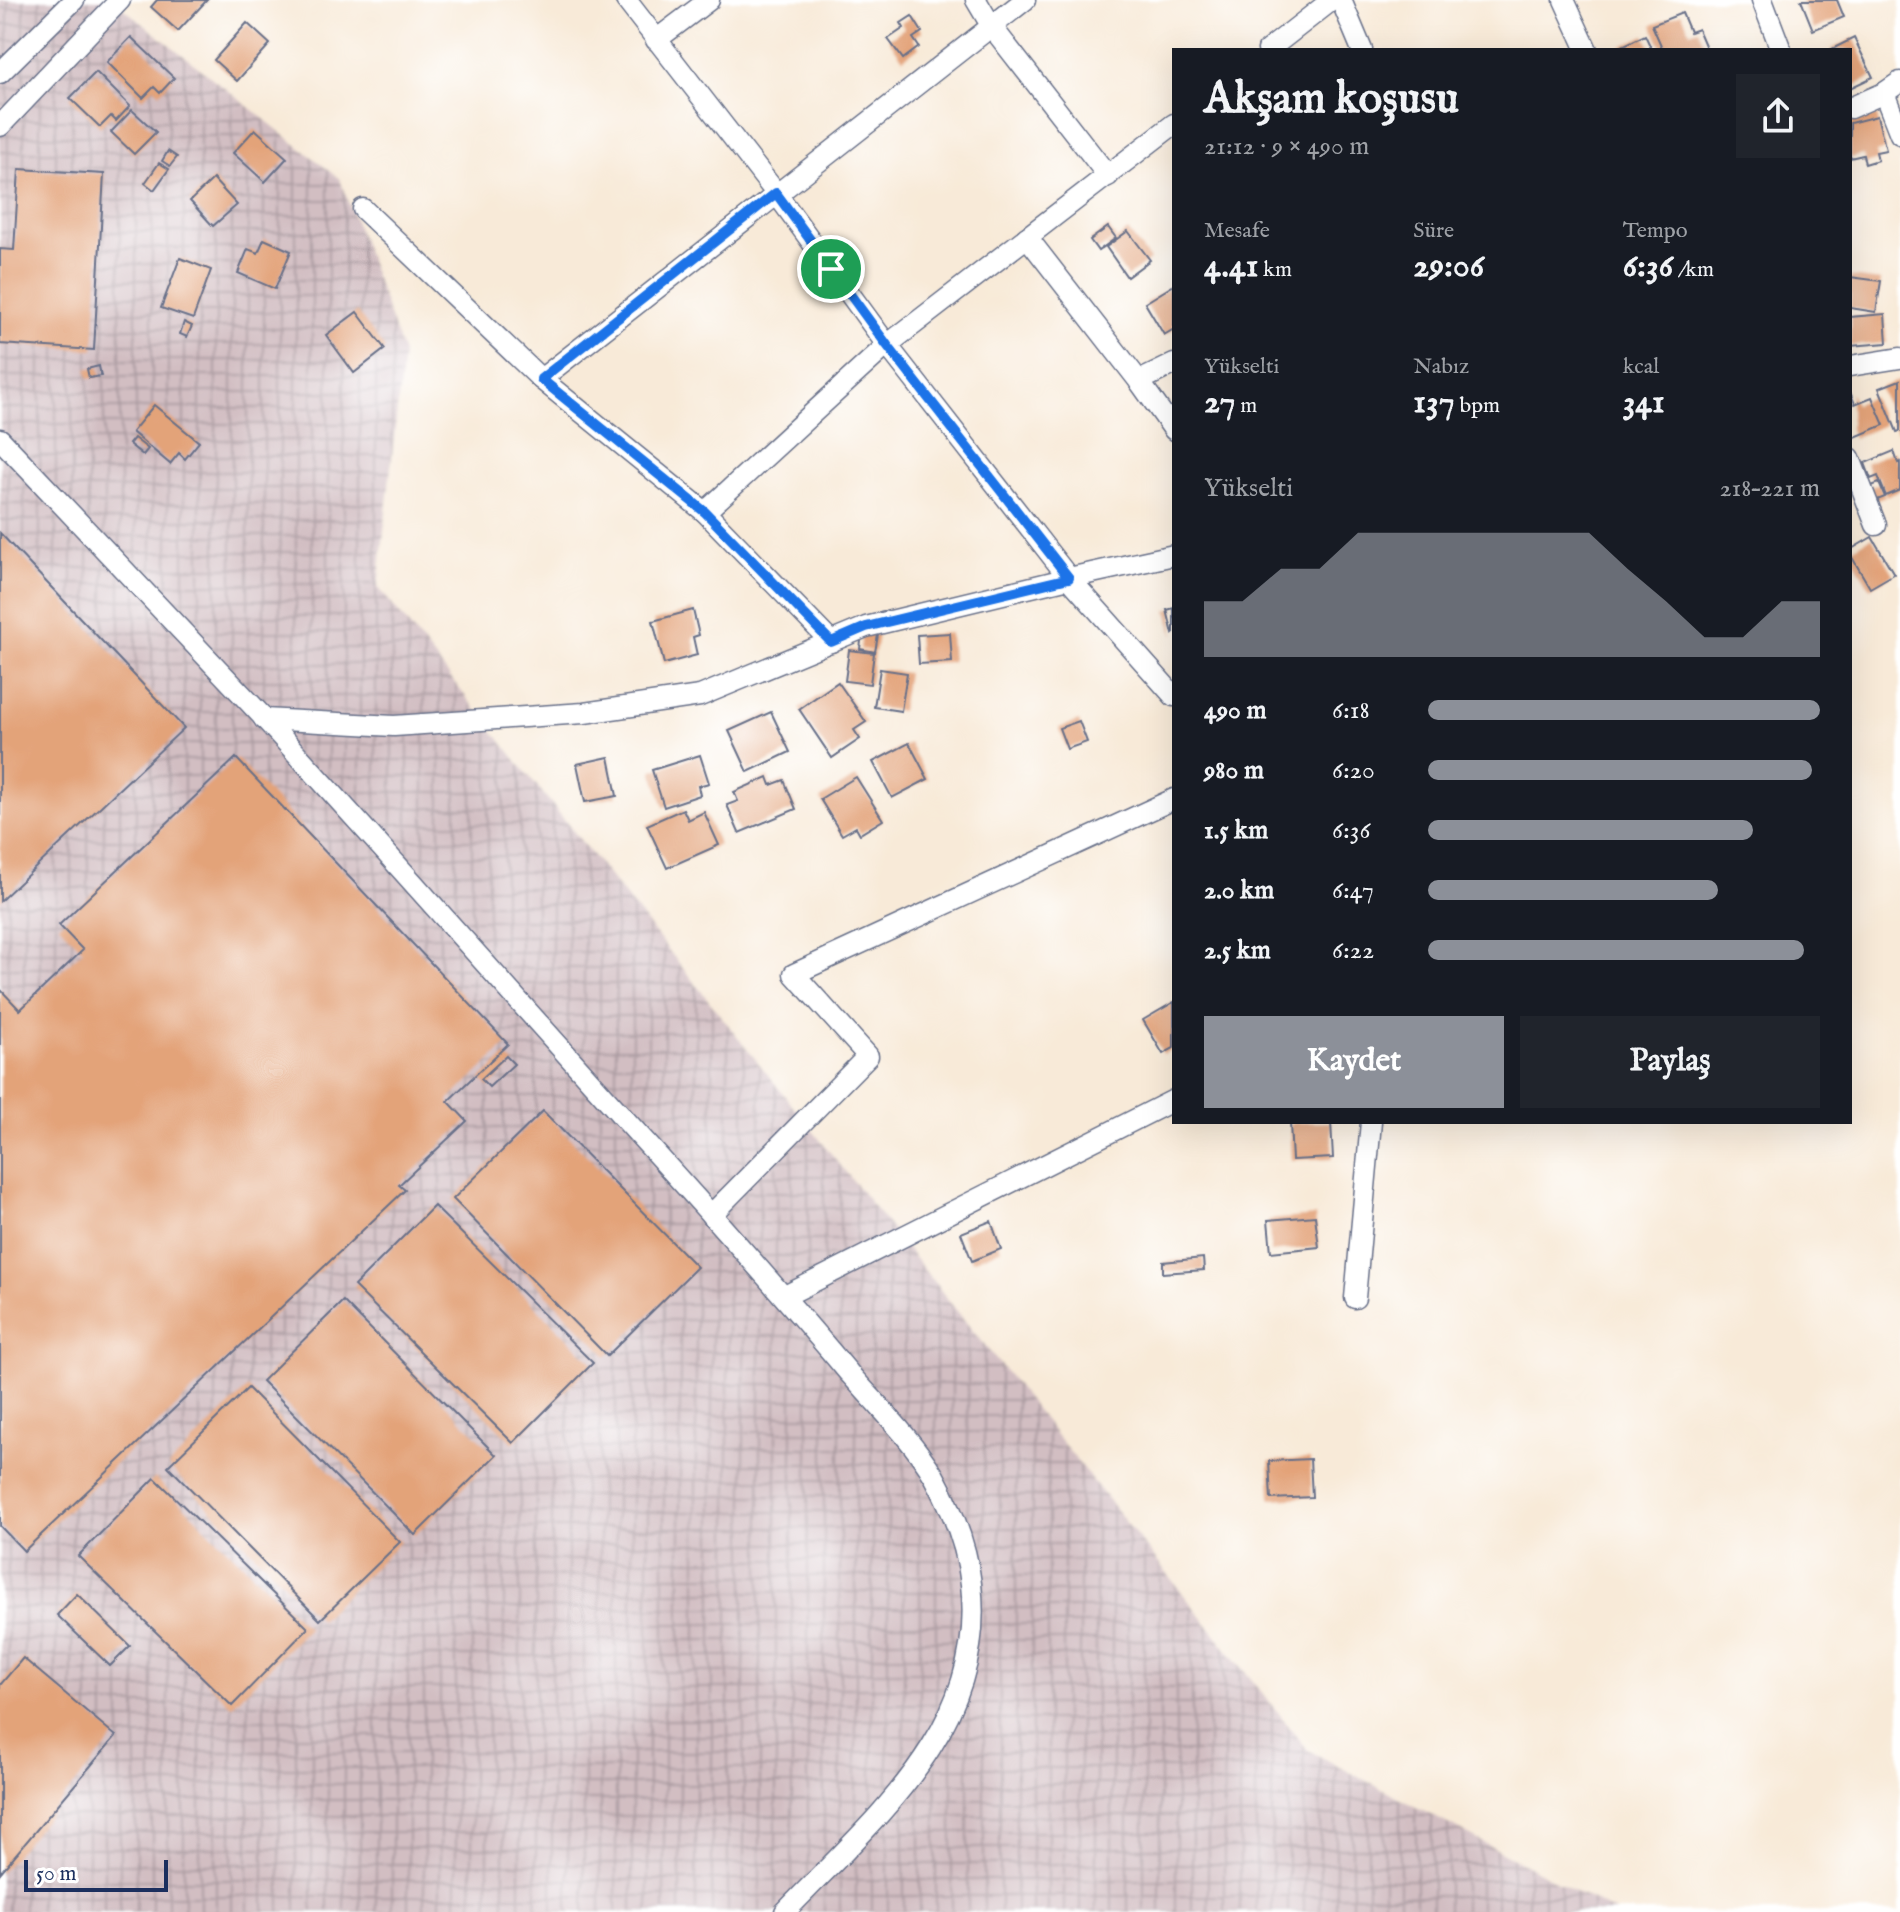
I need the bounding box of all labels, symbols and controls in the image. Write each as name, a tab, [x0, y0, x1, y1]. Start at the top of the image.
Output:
text: Akşam koşusu	[1204, 72, 1459, 128]
button: share	[1736, 74, 1820, 158]
text: 21:12 · 9 × 490 m	[1204, 130, 1369, 163]
text: Mesafe	[1204, 217, 1270, 245]
text: Süre	[1413, 217, 1454, 245]
text: Tempo	[1623, 217, 1688, 245]
pin	[797, 235, 865, 303]
text: 4.41	[1204, 245, 1258, 288]
text: 29:06	[1413, 245, 1484, 288]
text: 6:36	[1623, 245, 1673, 288]
icon: arrive	[809, 247, 853, 291]
text: km	[1258, 256, 1292, 284]
text: /km	[1673, 256, 1714, 284]
text: Yükselti	[1204, 353, 1279, 381]
text: Nabız	[1413, 353, 1469, 381]
text: kcal	[1623, 353, 1659, 381]
text: 27	[1204, 381, 1235, 424]
text: 137	[1413, 381, 1455, 424]
text: 341	[1623, 381, 1665, 424]
text: m	[1235, 392, 1257, 420]
text: bpm	[1455, 392, 1500, 420]
text: Yükselti	[1204, 472, 1293, 505]
text: 218–221 m	[1719, 472, 1820, 505]
text: 490 m	[1204, 694, 1267, 727]
text: 6:18	[1332, 694, 1370, 727]
text: 980 m	[1204, 754, 1264, 787]
text: 6:20	[1332, 754, 1375, 787]
text: 1.5 km	[1204, 814, 1268, 847]
text: 6:36	[1332, 814, 1371, 847]
text: 2.0 km	[1204, 874, 1274, 907]
text: 6:47	[1332, 874, 1374, 907]
text: 2.5 km	[1204, 934, 1271, 967]
text: 6:22	[1332, 934, 1374, 967]
button: Kaydet	[1204, 1016, 1504, 1108]
button: Paylaş	[1520, 1016, 1820, 1108]
scale bar	[24, 1856, 168, 1892]
text: 50 m	[36, 1860, 77, 1888]

